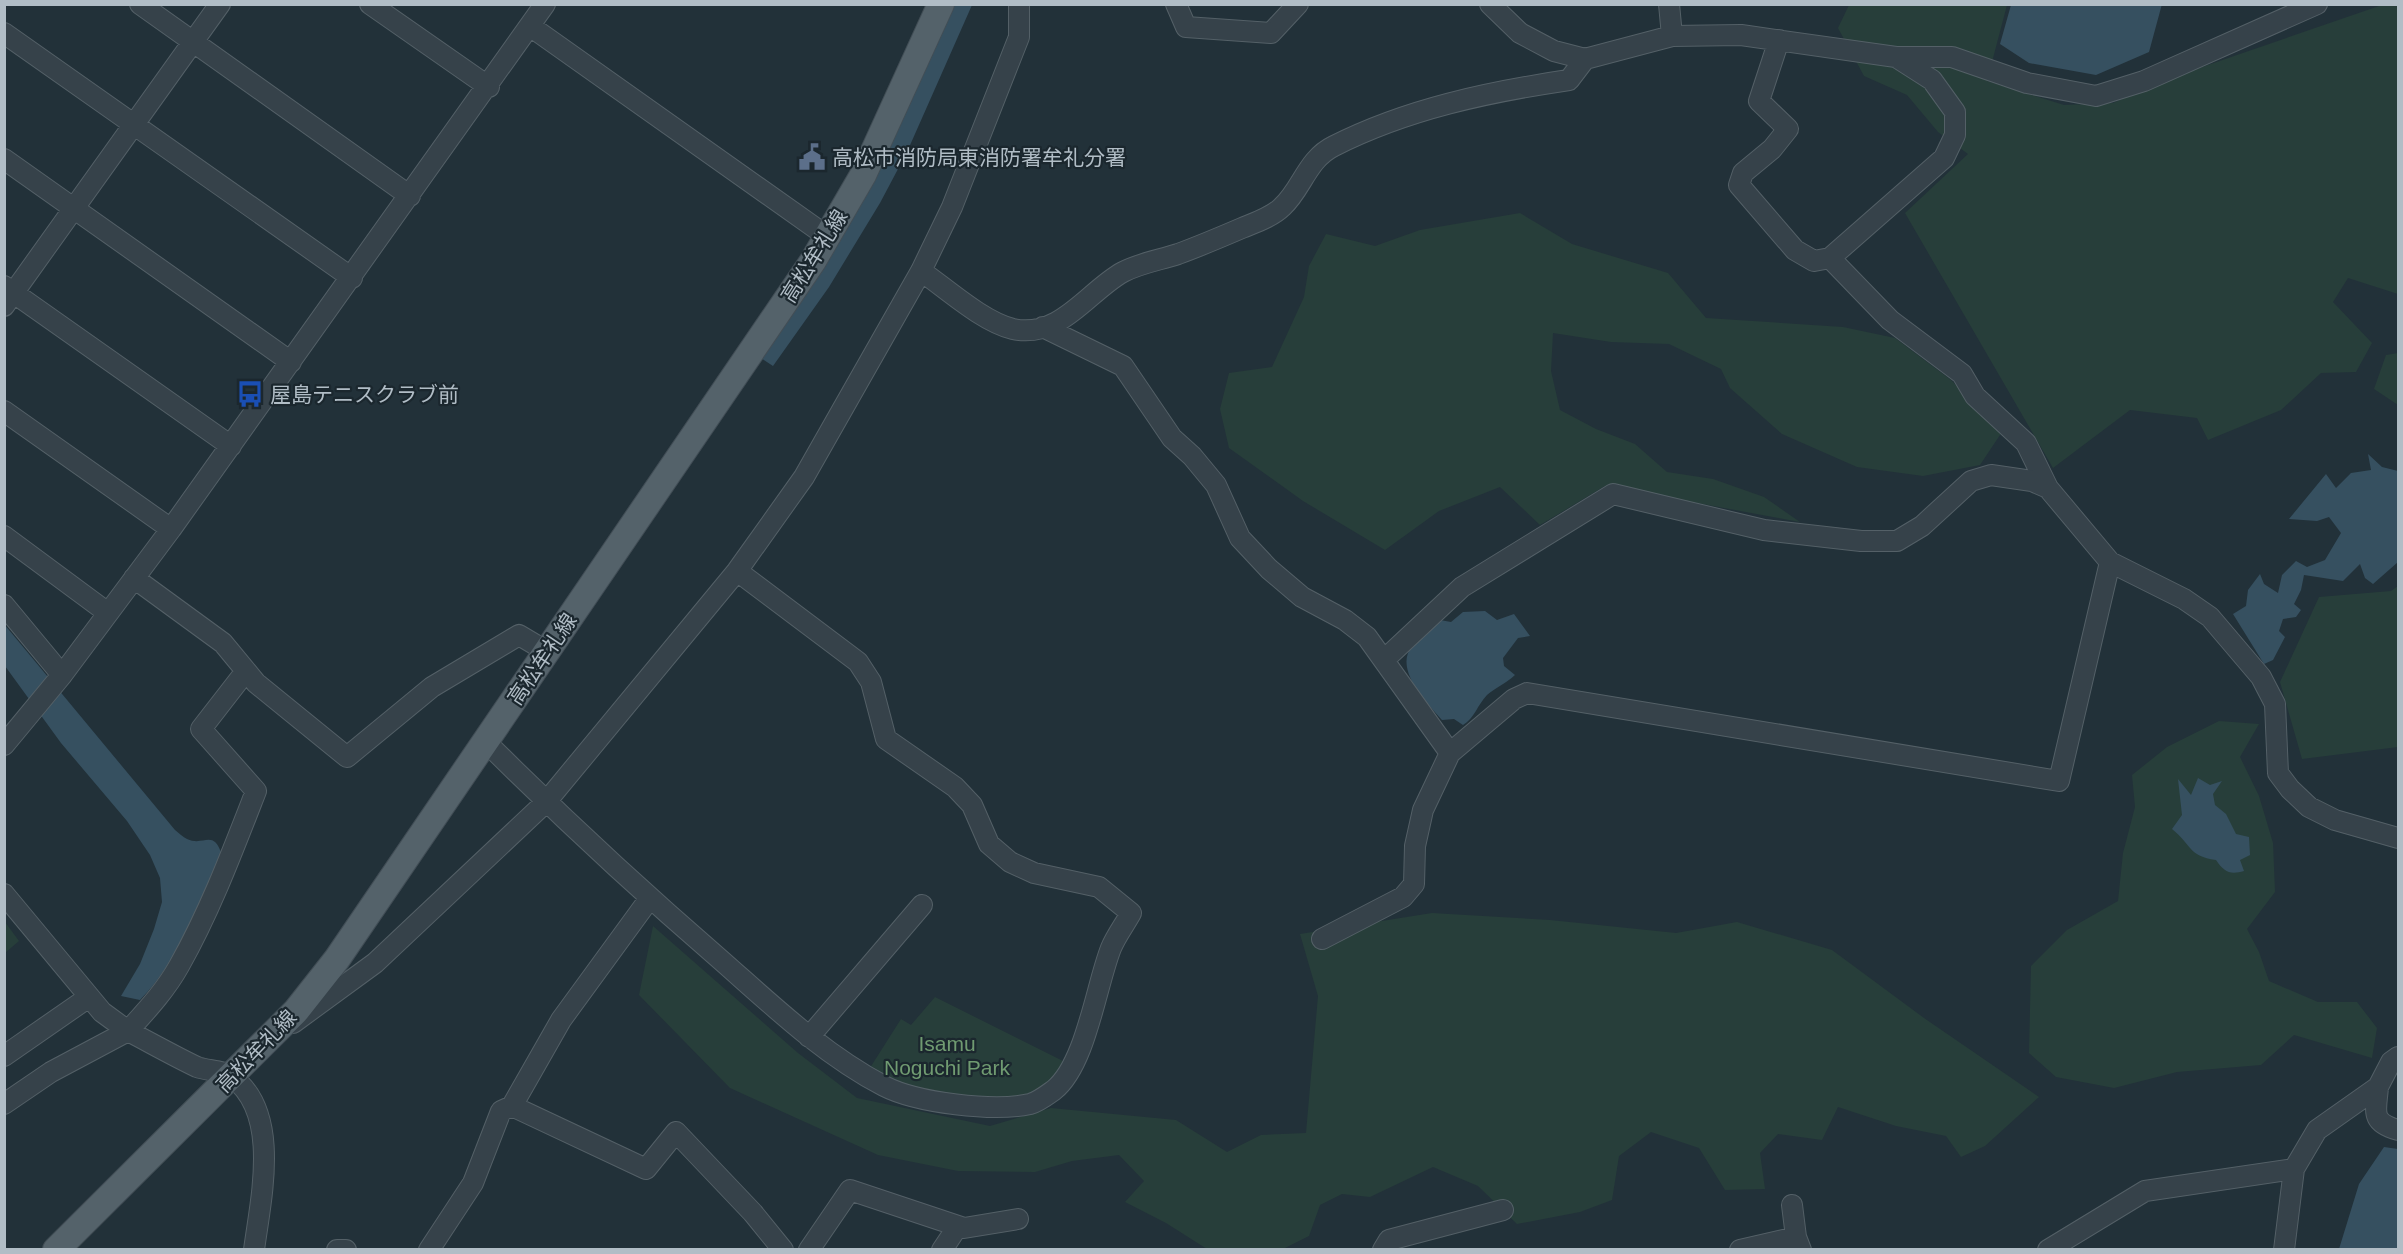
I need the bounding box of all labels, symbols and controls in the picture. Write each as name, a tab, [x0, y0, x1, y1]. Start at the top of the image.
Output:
public building icon: 高松市消防局東消防署牟礼分署	[797, 142, 827, 172]
place label: 高松市消防局東消防署牟礼分署	[832, 146, 1126, 169]
street label: 高松牟礼線	[776, 205, 852, 307]
bus stop icon: 屋島テニスクラブ前	[235, 379, 265, 409]
place label: 屋島テニスクラブ前	[270, 383, 459, 406]
street label: 高松牟礼線	[503, 609, 581, 709]
street label: 高松牟礼線	[211, 1005, 301, 1097]
park label: Isamu Noguchi Park	[884, 1032, 1011, 1079]

